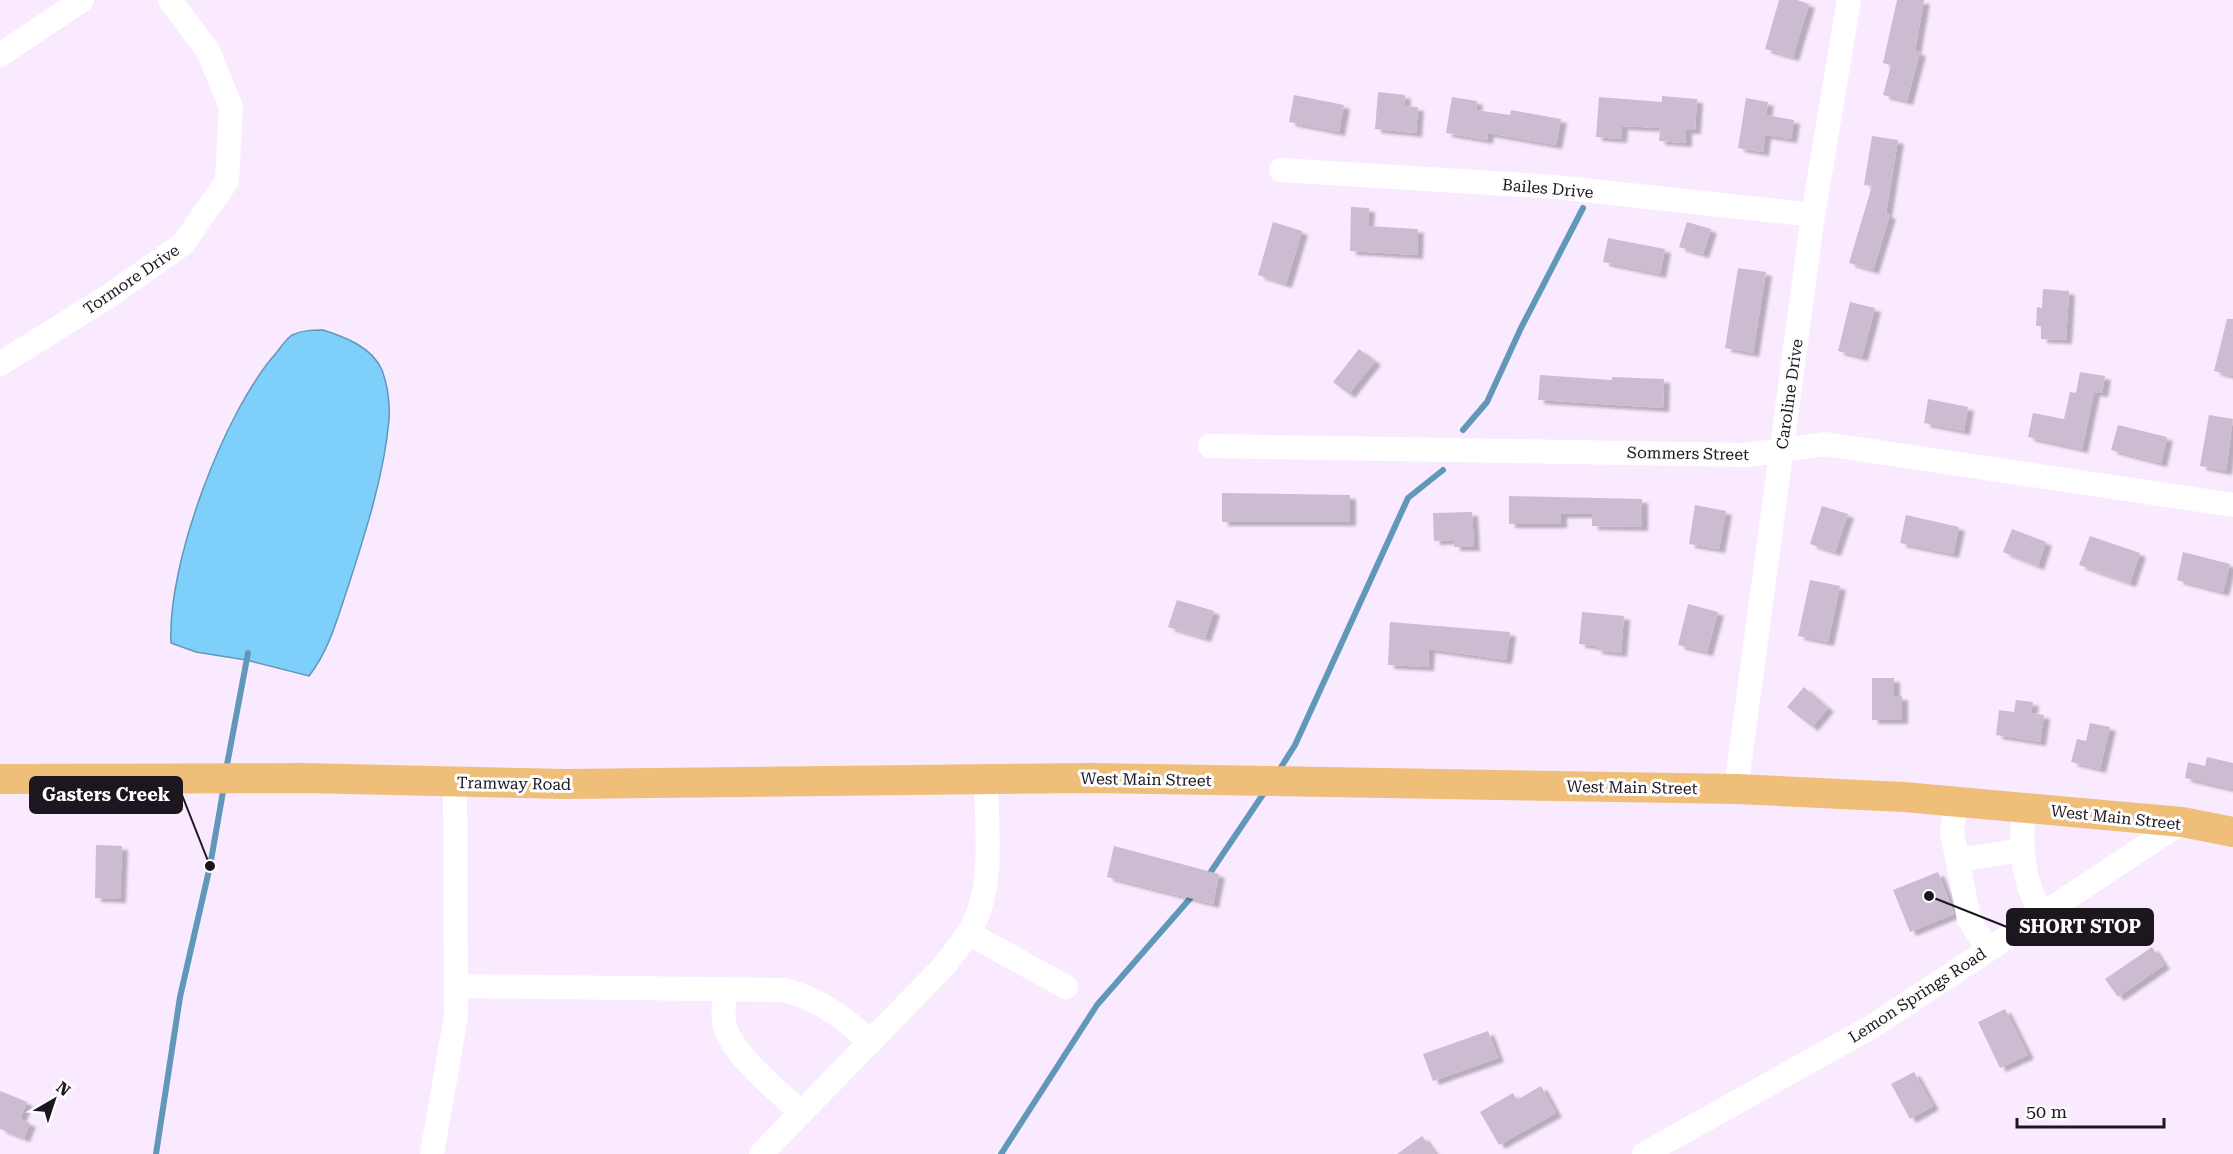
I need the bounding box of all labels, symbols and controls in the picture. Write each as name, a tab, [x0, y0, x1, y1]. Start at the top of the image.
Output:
street label: Bailes Drive	[1502, 175, 1595, 202]
street label: Tormore Drive	[80, 240, 183, 318]
street label: Caroline Drive	[1772, 337, 1807, 451]
street label: Sommers Street	[1627, 443, 1749, 464]
street label: West Main Street	[1080, 769, 1212, 790]
street label: Tramway Road	[457, 773, 571, 794]
callout: Gasters Creek	[30, 777, 182, 813]
street label: West Main Street	[1566, 777, 1698, 798]
text: Gasters Creek	[42, 784, 171, 805]
street label: West Main Street	[2050, 801, 2182, 834]
callout: SHORT STOP	[2007, 909, 2153, 945]
text: SHORT STOP	[2019, 916, 2141, 937]
street label: Lemon Springs Road	[1845, 944, 1990, 1047]
north arrow	[24, 1070, 84, 1130]
text: N	[52, 1077, 74, 1100]
scale bar	[2017, 1091, 2164, 1129]
text: 50 m	[2026, 1101, 2067, 1122]

